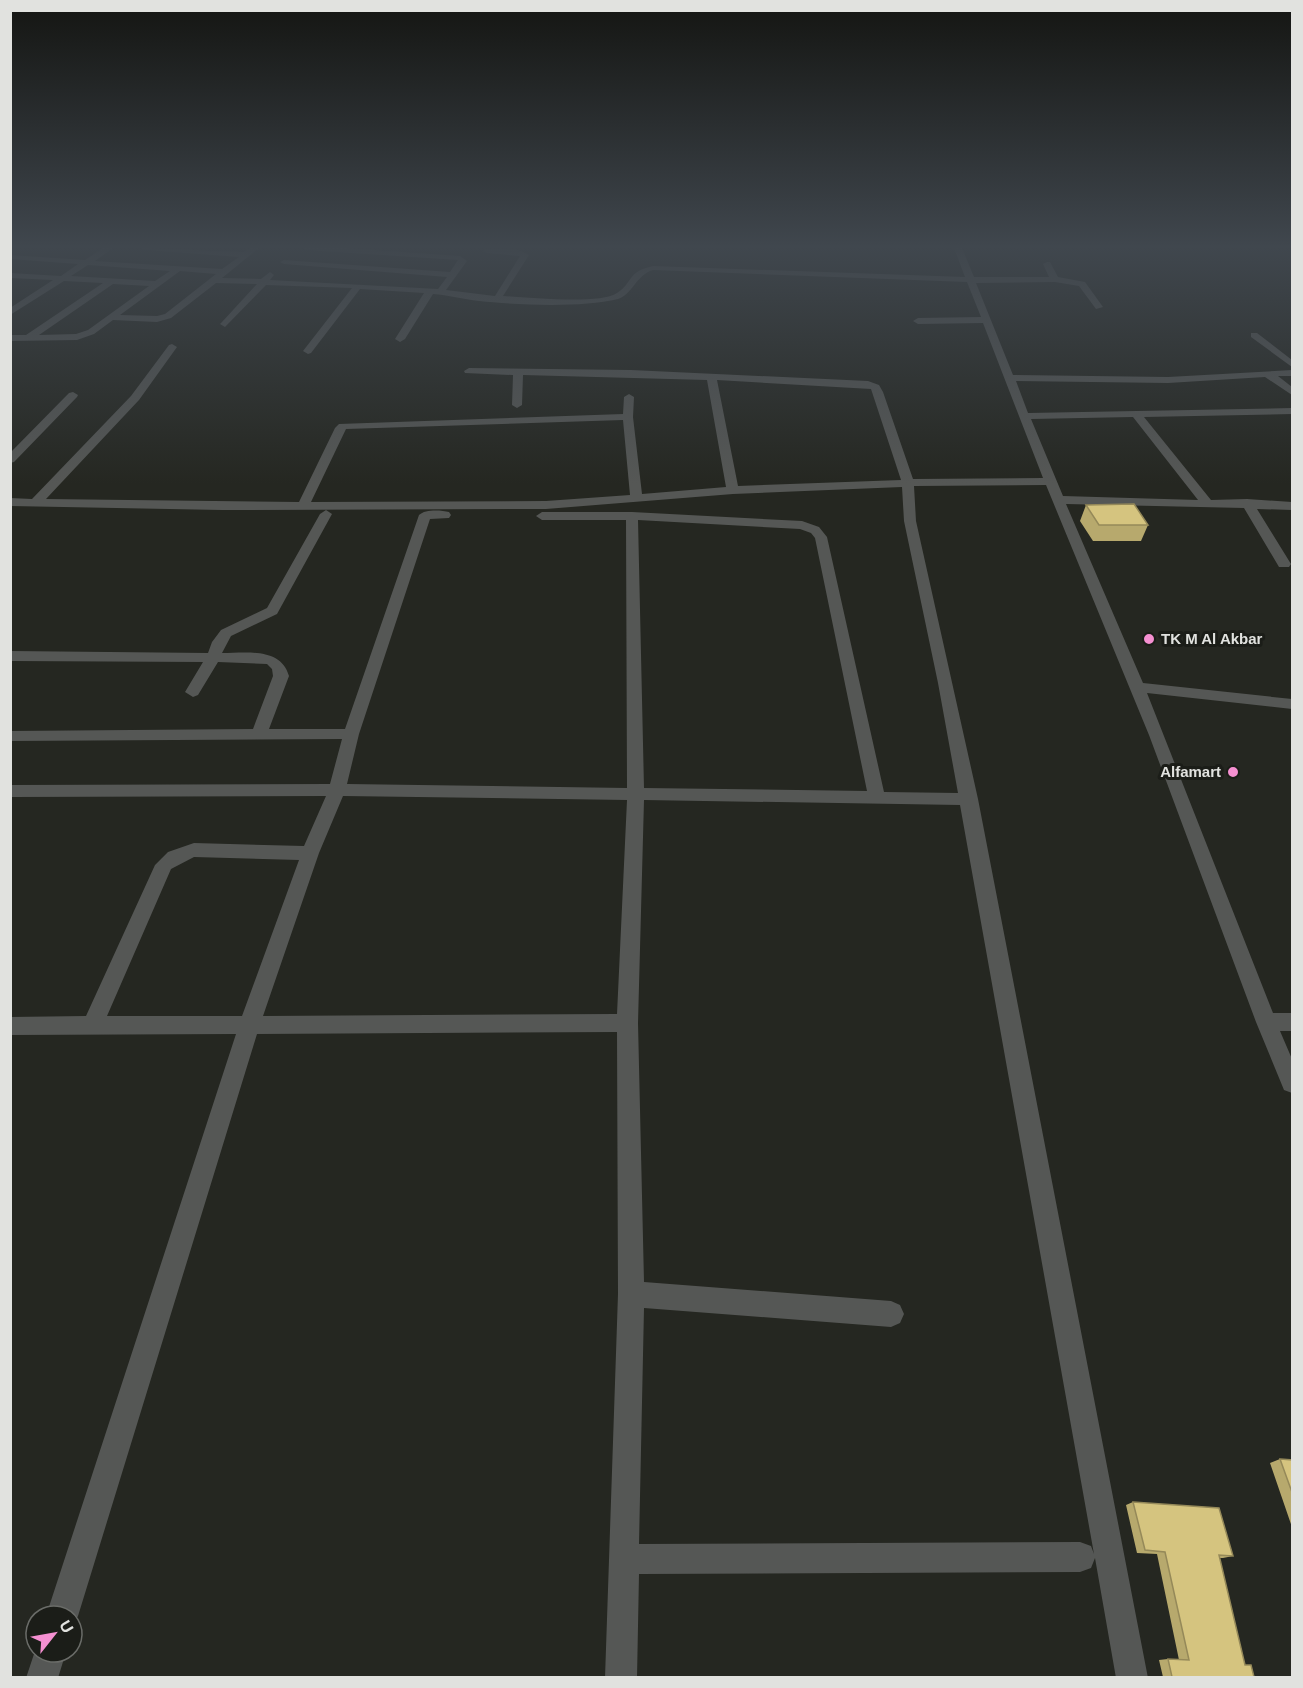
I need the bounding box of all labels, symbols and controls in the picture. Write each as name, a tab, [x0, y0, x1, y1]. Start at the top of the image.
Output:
place label: TK M Al Akbar	[1161, 630, 1263, 647]
marker: TK M Al Akbar	[1142, 632, 1156, 646]
place label: Alfamart	[1160, 763, 1221, 780]
marker: Alfamart	[1226, 765, 1240, 779]
north arrow	[24, 1604, 84, 1664]
text: U	[56, 1617, 77, 1636]

